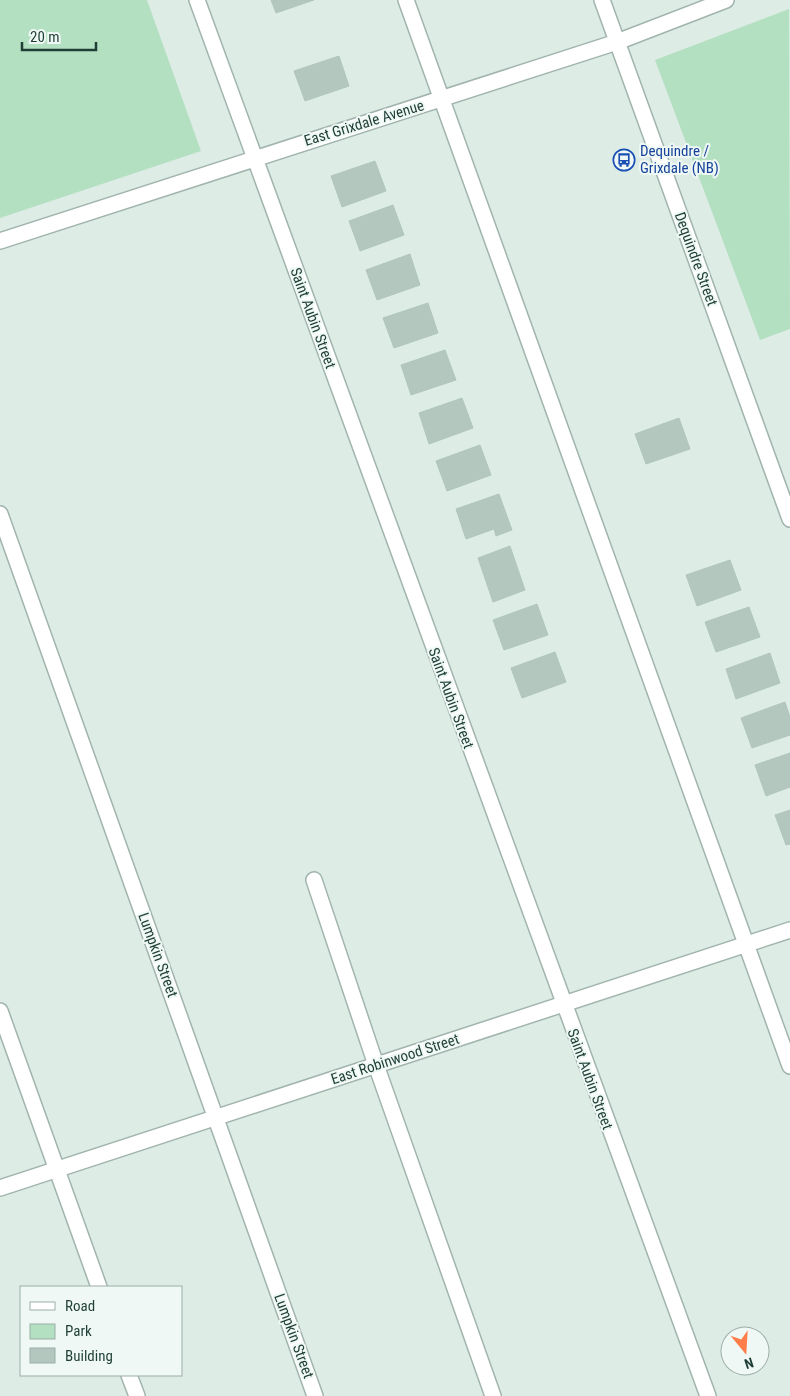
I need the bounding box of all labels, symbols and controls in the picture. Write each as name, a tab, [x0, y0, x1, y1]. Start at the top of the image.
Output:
scale bar	[22, 20, 96, 52]
text: 20 m	[30, 28, 60, 46]
street label: East Grixdale Avenue	[302, 96, 426, 150]
place label: Dequindre / Grixdale (NB)	[640, 142, 719, 177]
bus stop icon: Dequindre / Grixdale (NB)	[612, 148, 636, 172]
street label: Dequindre Street	[671, 210, 721, 308]
street label: Saint Aubin Street	[286, 265, 340, 371]
street label: Saint Aubin Street	[424, 645, 478, 751]
street label: Lumpkin Street	[134, 910, 182, 1000]
street label: Saint Aubin Street	[563, 1026, 617, 1132]
street label: East Robinwood Street	[329, 1030, 461, 1088]
legend	[20, 1286, 182, 1376]
street label: Lumpkin Street	[270, 1291, 318, 1381]
text: Road	[65, 1297, 95, 1315]
text: Park	[65, 1322, 92, 1340]
north arrow	[720, 1326, 770, 1376]
text: Building	[65, 1347, 113, 1365]
text: N	[742, 1354, 756, 1372]

